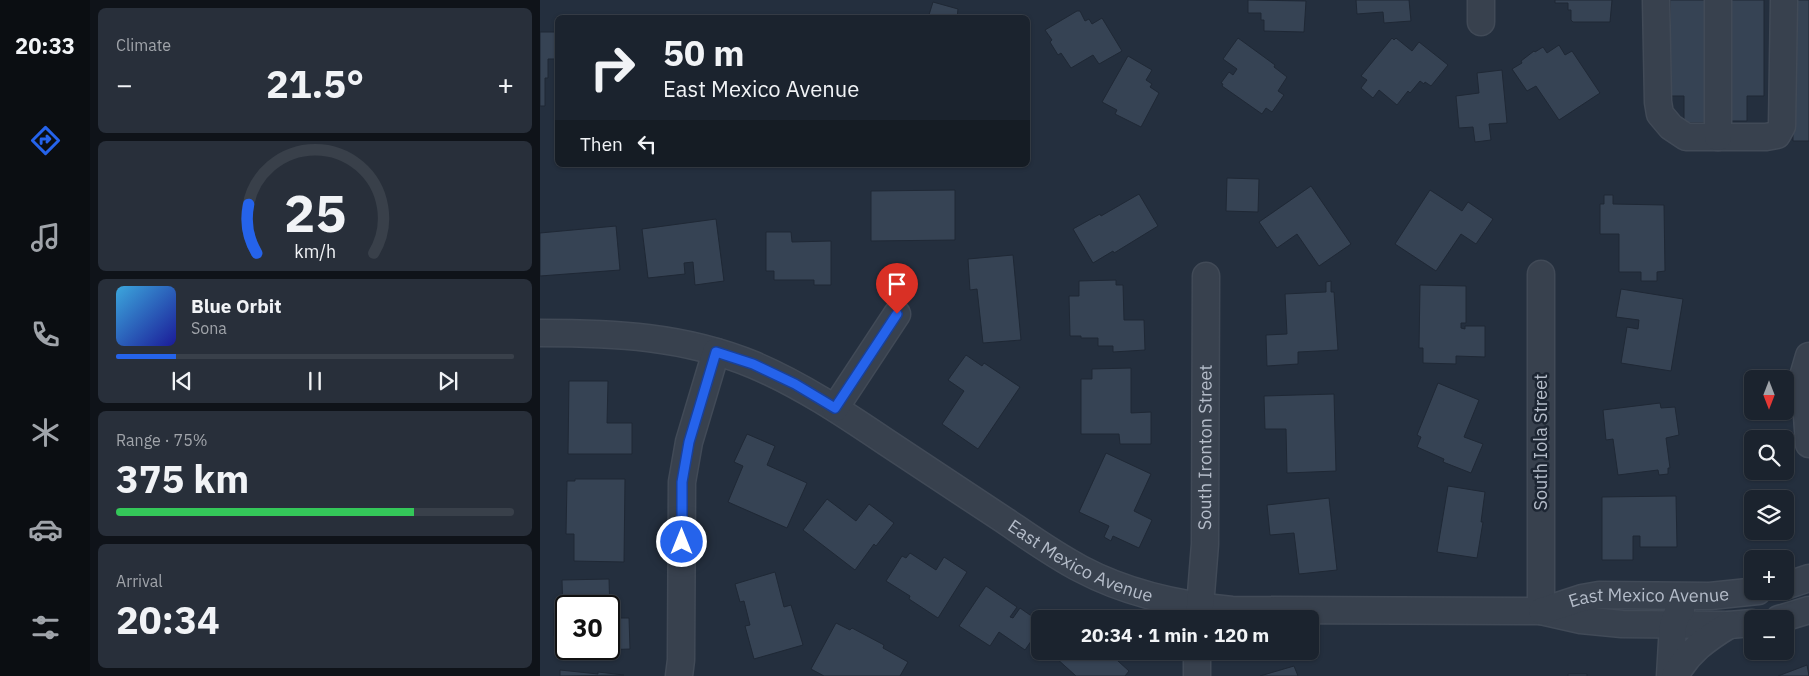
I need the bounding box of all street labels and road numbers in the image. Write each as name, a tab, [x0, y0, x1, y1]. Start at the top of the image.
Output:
street label: South Ironton Street	[1193, 364, 1217, 530]
street label: South Iola Street	[1529, 374, 1552, 510]
street label: East Mexico Avenue	[1004, 514, 1156, 607]
street label: East Mexico Avenue	[1566, 582, 1730, 613]

